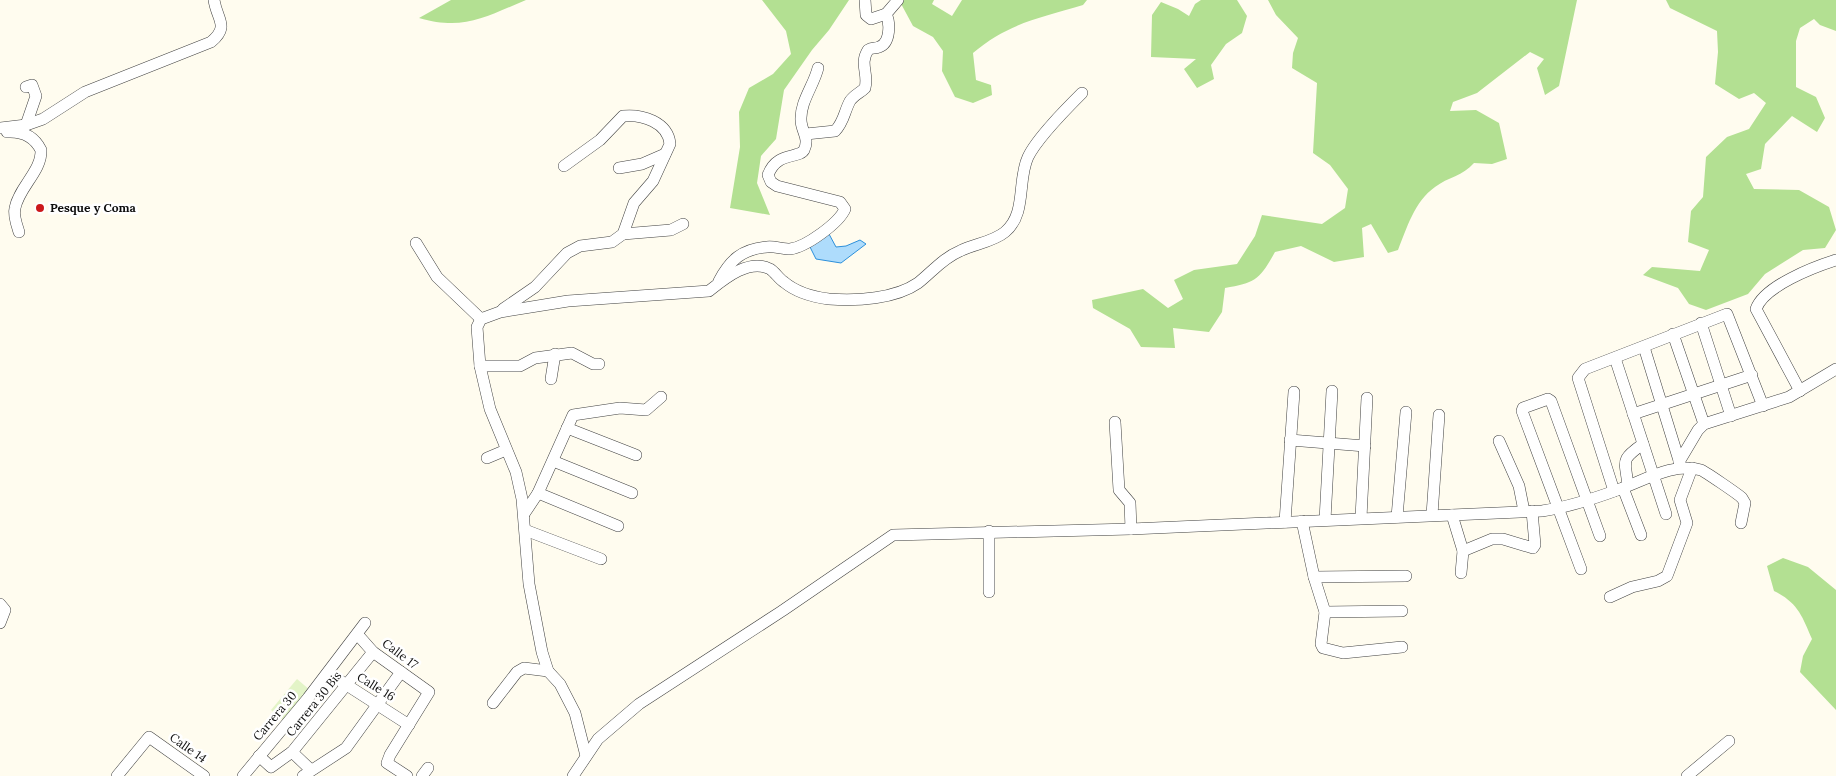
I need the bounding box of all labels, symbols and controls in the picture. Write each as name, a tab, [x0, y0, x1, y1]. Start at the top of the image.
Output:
place label: Pesque y Coma	[50, 200, 137, 215]
marker: Pesque y Coma	[34, 202, 46, 214]
street label: Calle 17	[380, 635, 421, 672]
street label: Carrera 30 Bis	[283, 668, 345, 739]
street label: Calle 16	[354, 669, 398, 704]
street label: Carrera 30	[250, 688, 300, 743]
street label: Calle 14	[167, 730, 210, 766]

